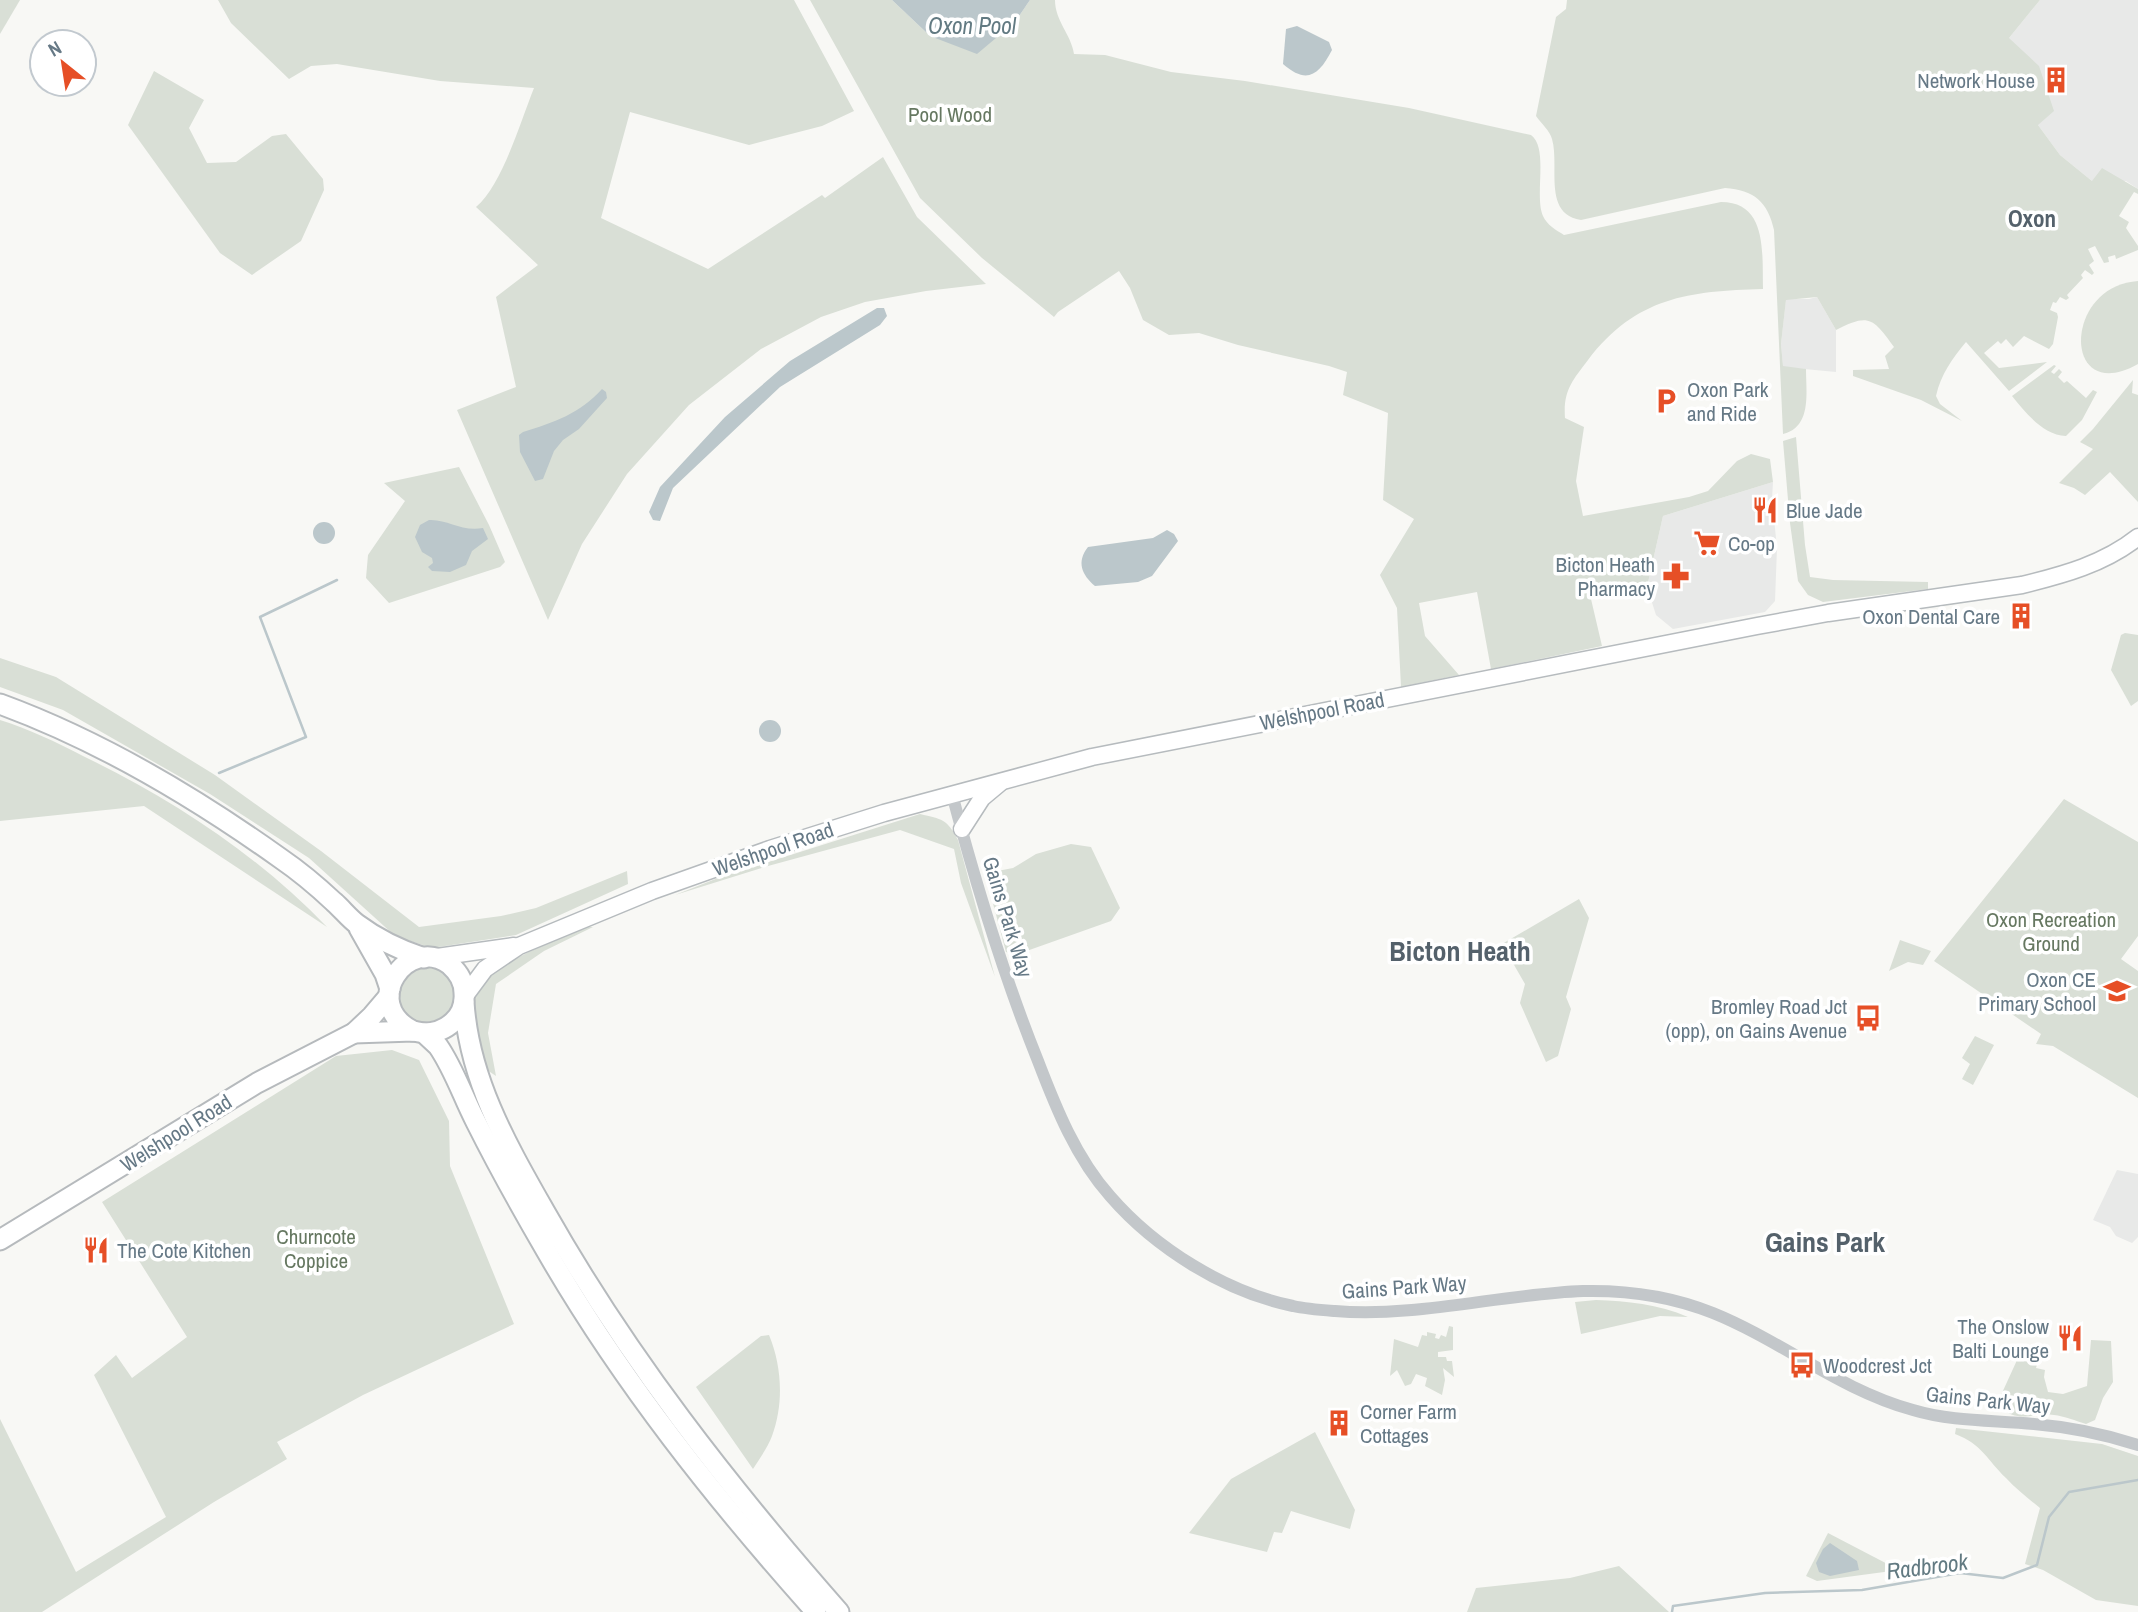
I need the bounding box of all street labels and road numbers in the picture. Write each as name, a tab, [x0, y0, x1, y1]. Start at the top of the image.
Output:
street label: Welshpool Road	[1257, 685, 1387, 737]
street label: Welshpool Road	[709, 815, 837, 883]
street label: Gains Park Way	[976, 853, 1040, 981]
street label: Welshpool Road	[115, 1087, 237, 1179]
street label: Gains Park Way	[1341, 1268, 1468, 1306]
street label: Gains Park Way	[1924, 1379, 2052, 1421]

